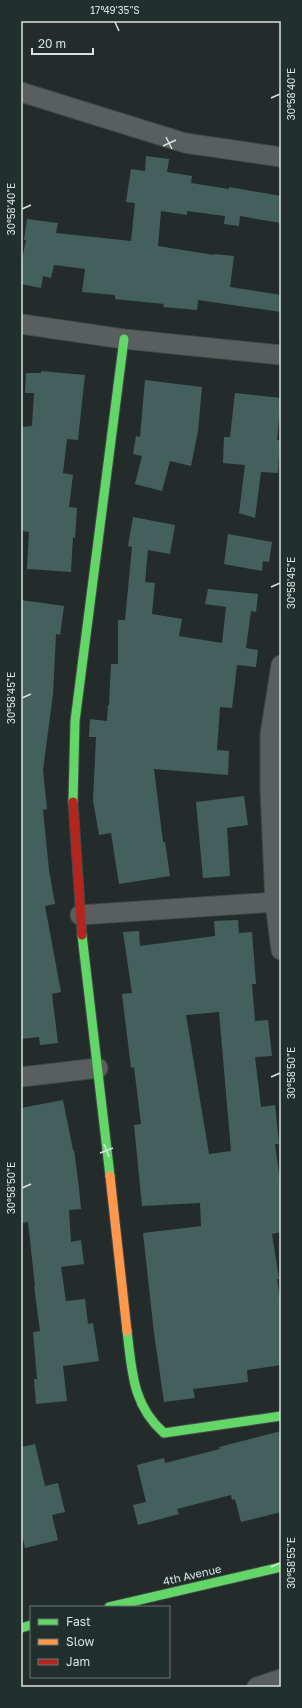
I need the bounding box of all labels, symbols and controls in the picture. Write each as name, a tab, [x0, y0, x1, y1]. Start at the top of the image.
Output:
text: 17°49'35"S	[90, 4, 140, 16]
scale bar	[32, 30, 93, 56]
text: 20 m	[38, 36, 66, 51]
text: 30°58'40"E	[285, 68, 297, 120]
text: 30°58'40"E	[5, 183, 17, 235]
text: 30°58'45"E	[285, 557, 297, 609]
text: 30°58'45"E	[5, 672, 17, 724]
text: 30°58'50"E	[285, 1047, 297, 1099]
text: 30°58'50"E	[5, 1162, 17, 1214]
text: 30°58'55"E	[285, 1537, 297, 1589]
street label: 4th Avenue	[161, 1561, 222, 1588]
legend	[30, 1606, 170, 1678]
text: Fast	[66, 1614, 91, 1629]
text: Slow	[66, 1634, 94, 1649]
text: Jam	[66, 1654, 90, 1669]

